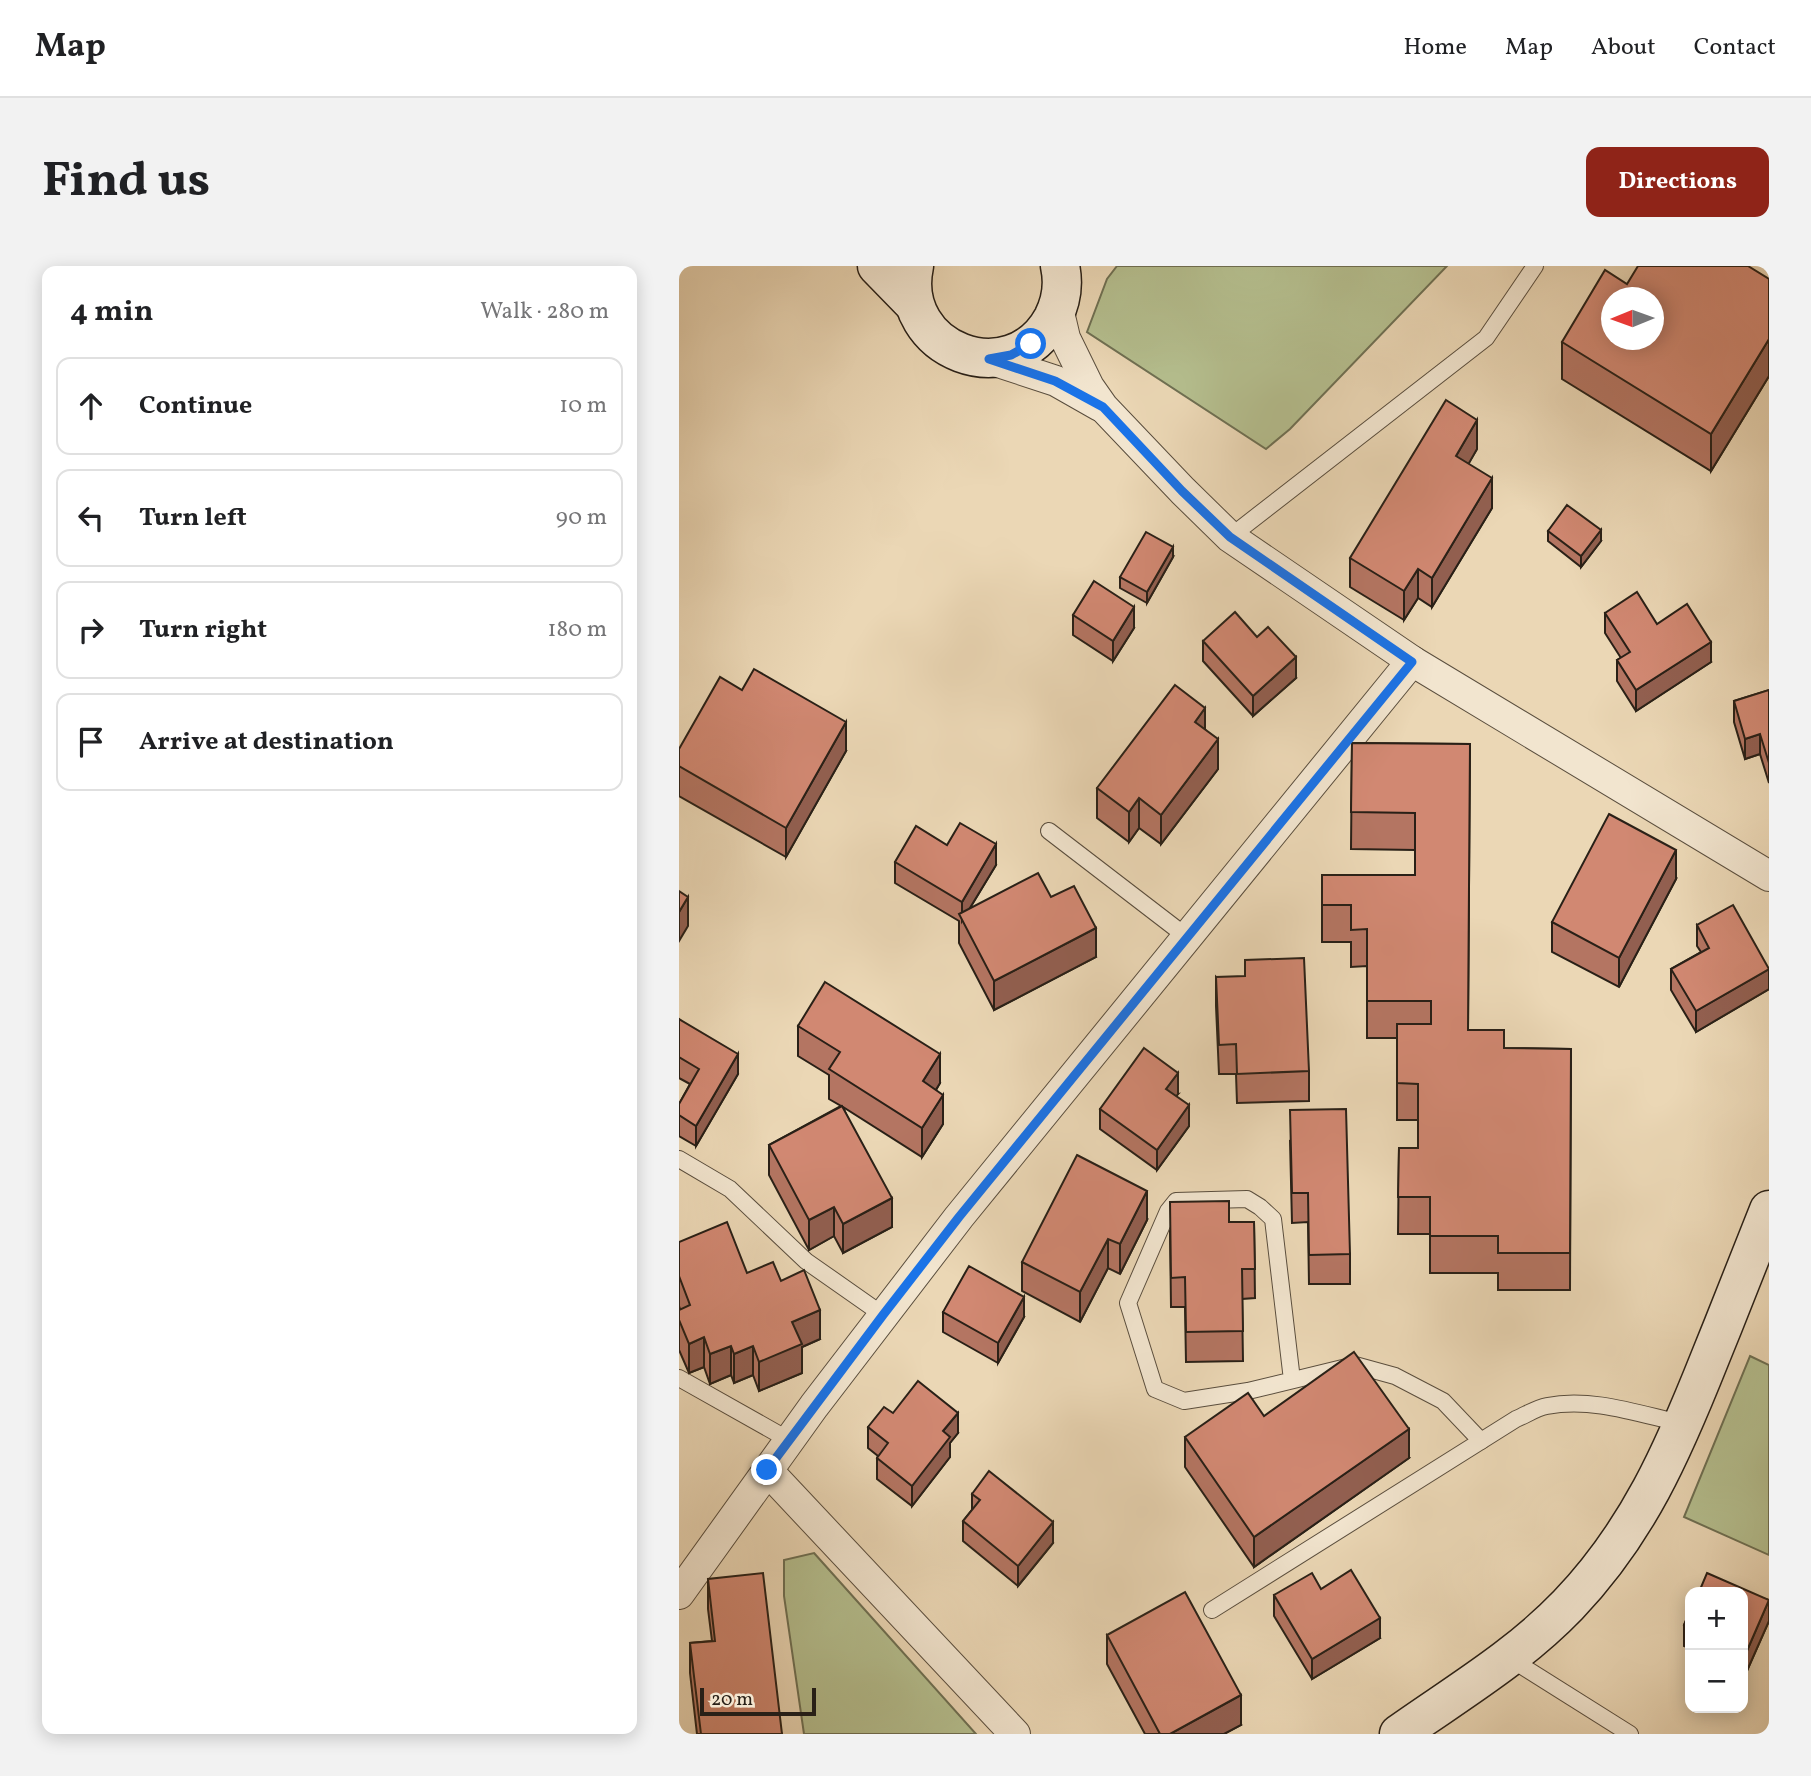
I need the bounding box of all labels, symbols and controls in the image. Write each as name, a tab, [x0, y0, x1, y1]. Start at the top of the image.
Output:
text: Map	[35, 25, 106, 71]
text: Home	[1403, 31, 1467, 65]
text: Map	[1505, 31, 1553, 65]
text: About	[1591, 31, 1656, 65]
text: Contact	[1694, 31, 1776, 65]
button: Directions	[1586, 147, 1769, 217]
text: Find us	[42, 148, 210, 217]
north arrow	[1601, 287, 1664, 350]
text: 4 min	[70, 291, 154, 333]
text: Walk · 280 m	[480, 296, 609, 328]
route start	[1015, 328, 1046, 359]
icon: ahead	[72, 387, 110, 425]
text: Continue	[139, 388, 252, 424]
text: 10 m	[559, 390, 607, 422]
icon: left	[72, 499, 110, 537]
text: Turn left	[139, 500, 247, 536]
text: 90 m	[556, 502, 607, 534]
icon: right	[72, 611, 110, 649]
text: Turn right	[139, 612, 267, 648]
text: 180 m	[548, 614, 607, 646]
icon: arrive	[72, 723, 110, 761]
text: Arrive at destination	[139, 724, 394, 760]
route end	[751, 1454, 782, 1485]
map controls	[1685, 1587, 1748, 1713]
button: +	[1685, 1587, 1748, 1650]
button: −	[1685, 1650, 1748, 1713]
scale bar	[700, 1685, 815, 1717]
text: 20 m	[711, 1687, 753, 1713]

